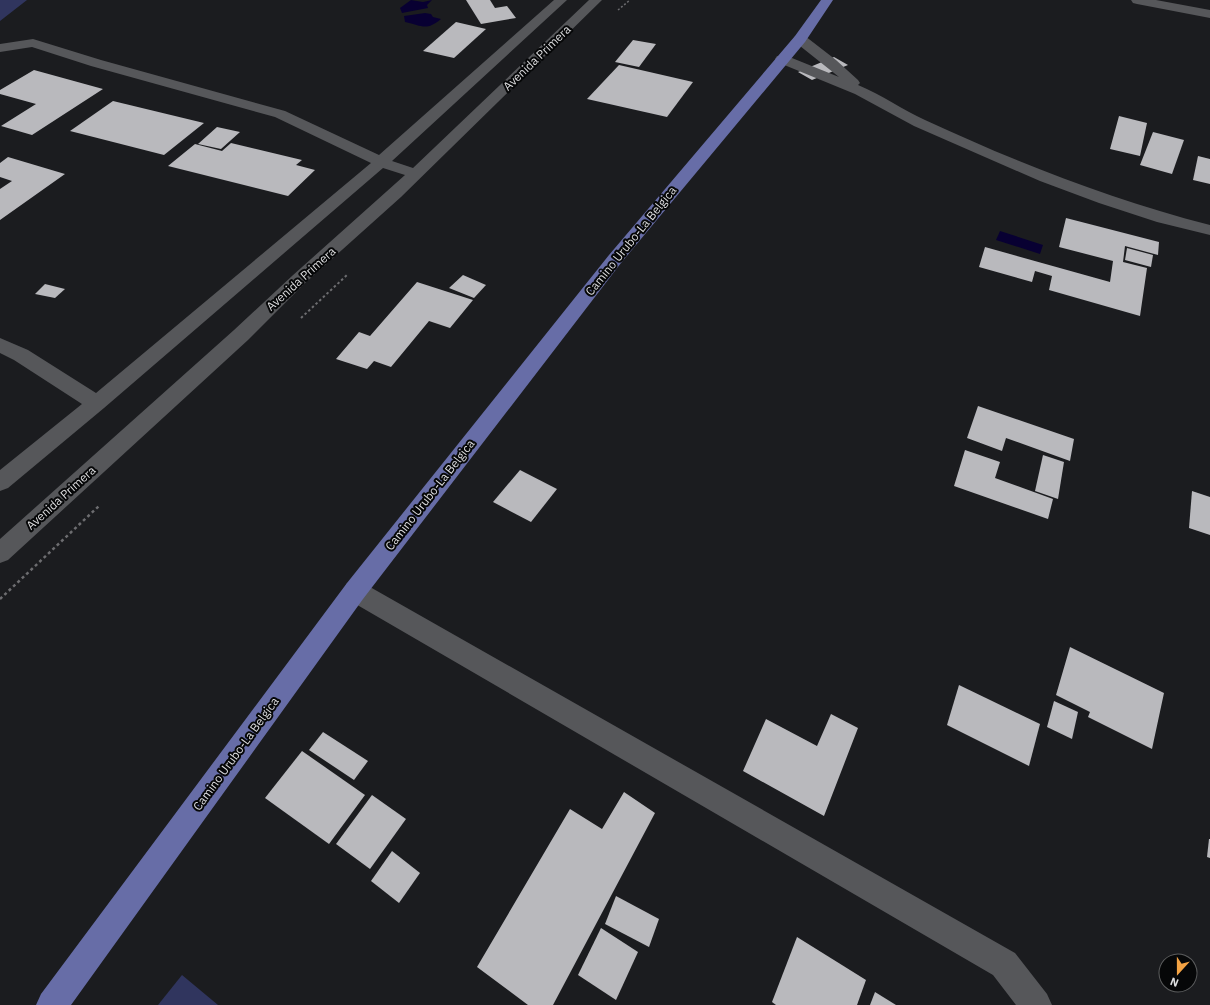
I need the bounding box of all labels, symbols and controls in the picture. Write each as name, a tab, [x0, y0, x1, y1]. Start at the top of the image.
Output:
street label: Avenida Primera	[500, 21, 574, 94]
street label: Camino Urubo-La Belgica	[582, 183, 680, 298]
street label: Avenida Primera	[263, 243, 339, 314]
street label: Camino Urubo-La Belgica	[382, 436, 478, 553]
street label: Avenida Primera	[23, 462, 99, 533]
street label: Camino Urubo-La Belgica	[189, 694, 282, 813]
north arrow	[1158, 953, 1198, 993]
text: N	[1168, 974, 1181, 990]

